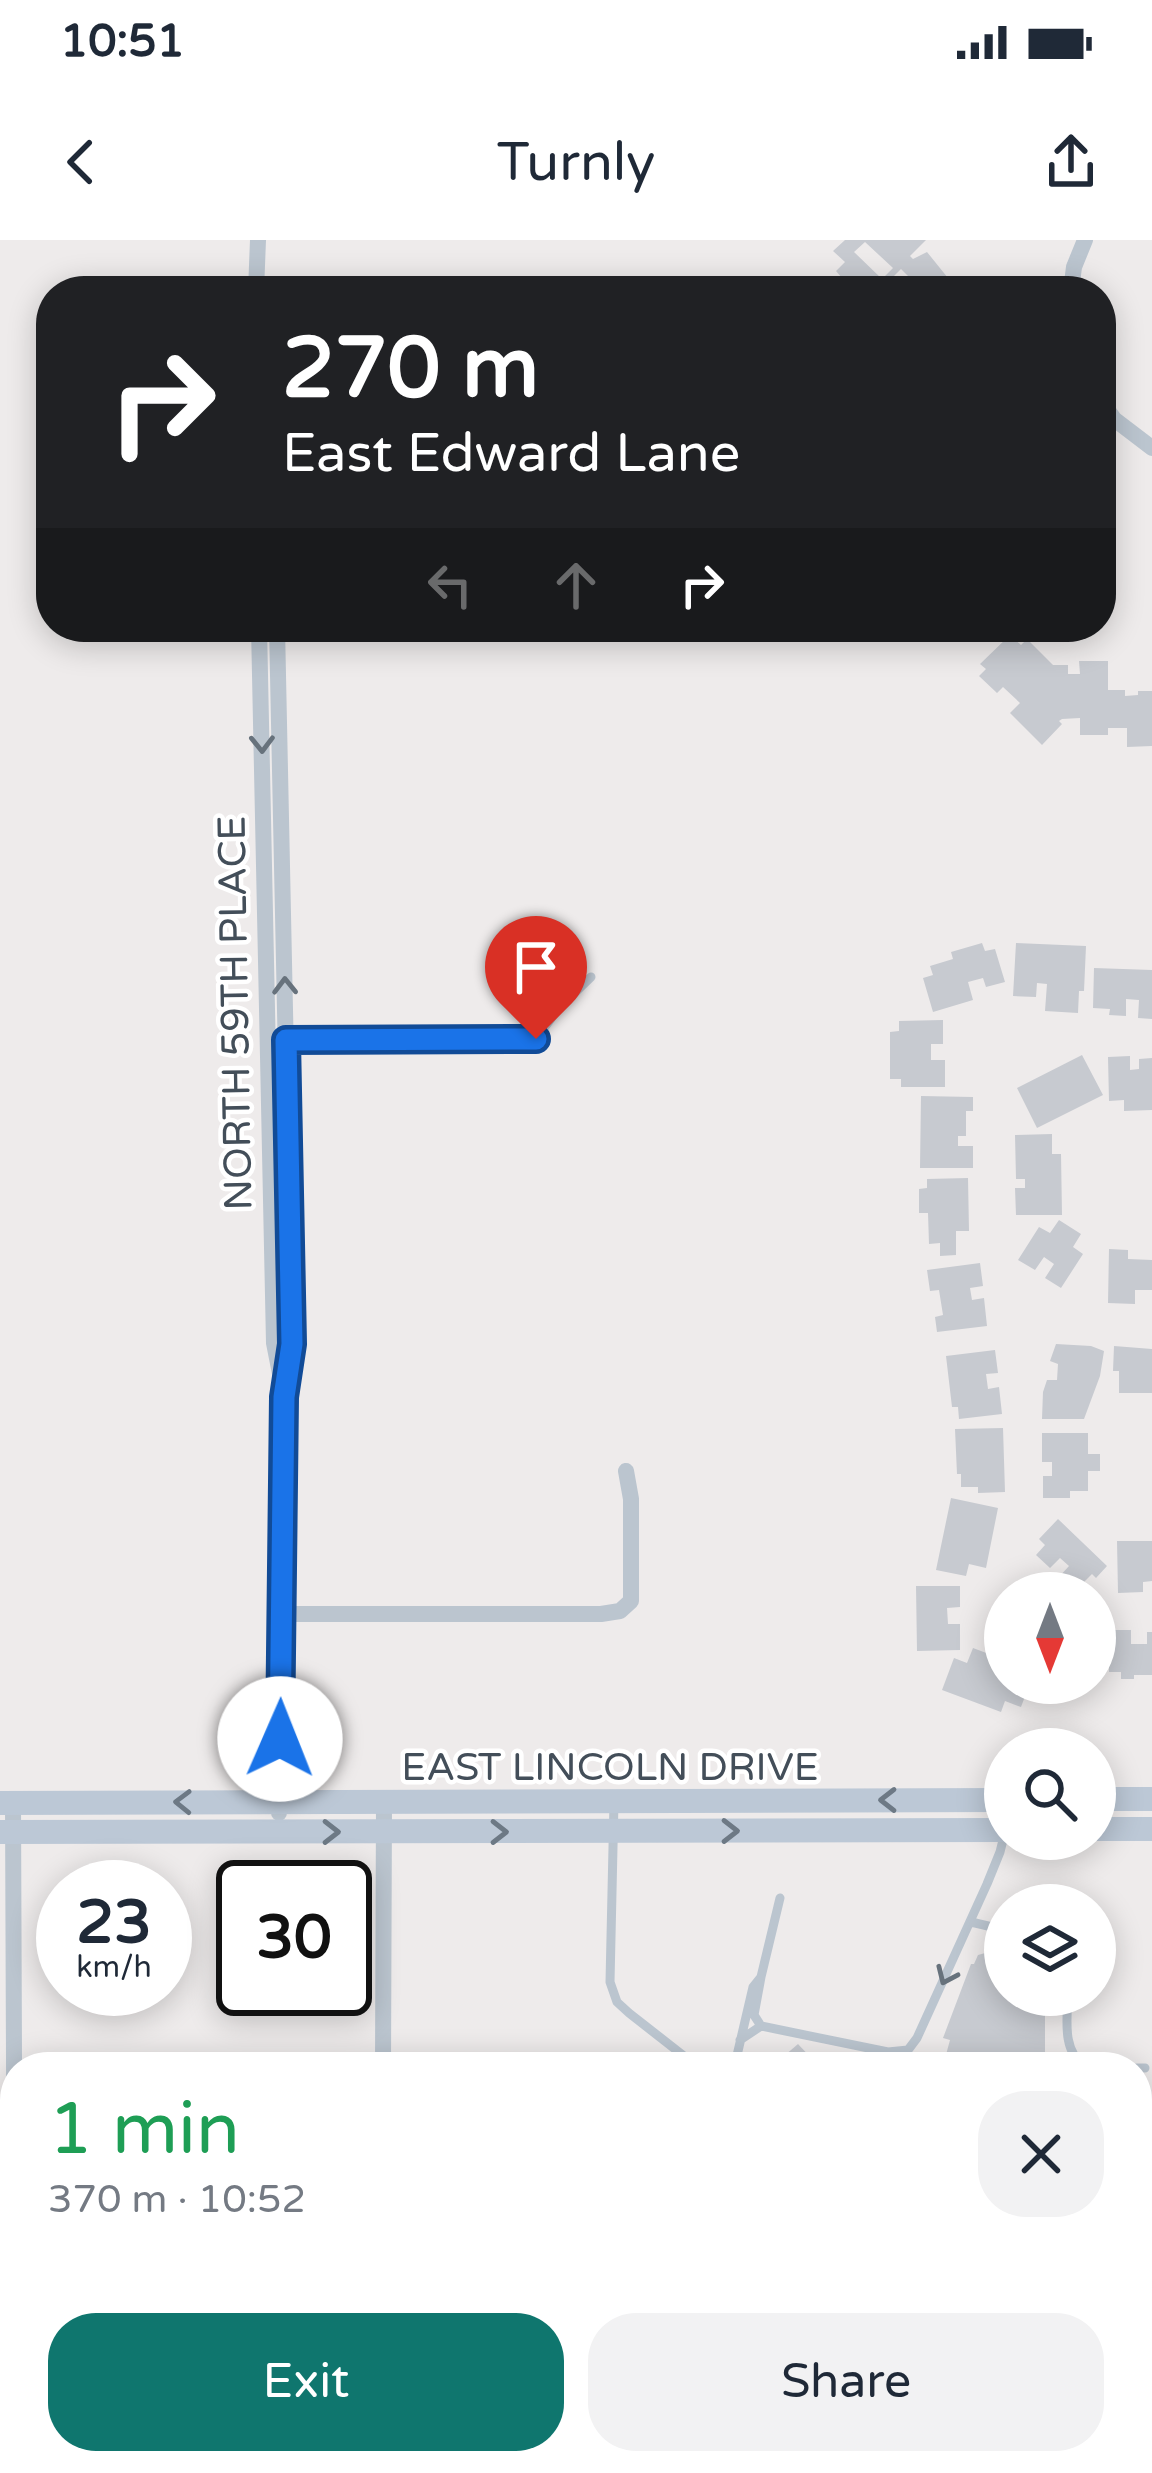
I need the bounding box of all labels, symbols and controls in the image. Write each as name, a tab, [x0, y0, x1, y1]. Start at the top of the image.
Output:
text: 10:51	[60, 15, 185, 69]
icon: back	[48, 129, 114, 195]
icon: share	[1038, 129, 1104, 195]
text: Turnly	[497, 130, 655, 195]
text: 270 m	[282, 319, 539, 420]
icon: right	[84, 324, 240, 480]
text: East Edward Lane	[282, 421, 740, 486]
icon: left	[417, 552, 483, 618]
icon: ahead	[543, 552, 609, 618]
icon: right	[669, 552, 735, 618]
one-way arrow	[248, 735, 274, 754]
street label: NORTH 59TH PLACE	[209, 815, 262, 1211]
pin	[485, 916, 587, 1039]
icon: arrive	[503, 934, 569, 1000]
one-way arrow	[273, 976, 299, 995]
north arrow	[984, 1572, 1116, 1704]
map controls	[984, 1572, 1116, 2016]
position arrow	[217, 1676, 343, 1802]
button: search	[984, 1728, 1116, 1860]
street label: EAST LINCOLN DRIVE	[401, 1744, 819, 1791]
one-way arrow	[878, 1787, 897, 1813]
one-way arrow	[173, 1790, 192, 1816]
one-way arrow	[721, 1818, 740, 1844]
one-way arrow	[323, 1819, 341, 1845]
one-way arrow	[491, 1819, 509, 1845]
speed limit sign: 30	[216, 1860, 372, 2016]
button: layers	[984, 1884, 1116, 2016]
text: 23	[76, 1887, 152, 1959]
text: km/h	[76, 1949, 152, 1986]
one-way arrow	[936, 1964, 960, 1986]
text: 1 min	[48, 2087, 240, 2174]
button: close	[978, 2091, 1104, 2217]
text: 370 m · 10:52	[48, 2176, 306, 2223]
button: Exit	[48, 2313, 564, 2451]
button: Share	[588, 2313, 1104, 2451]

